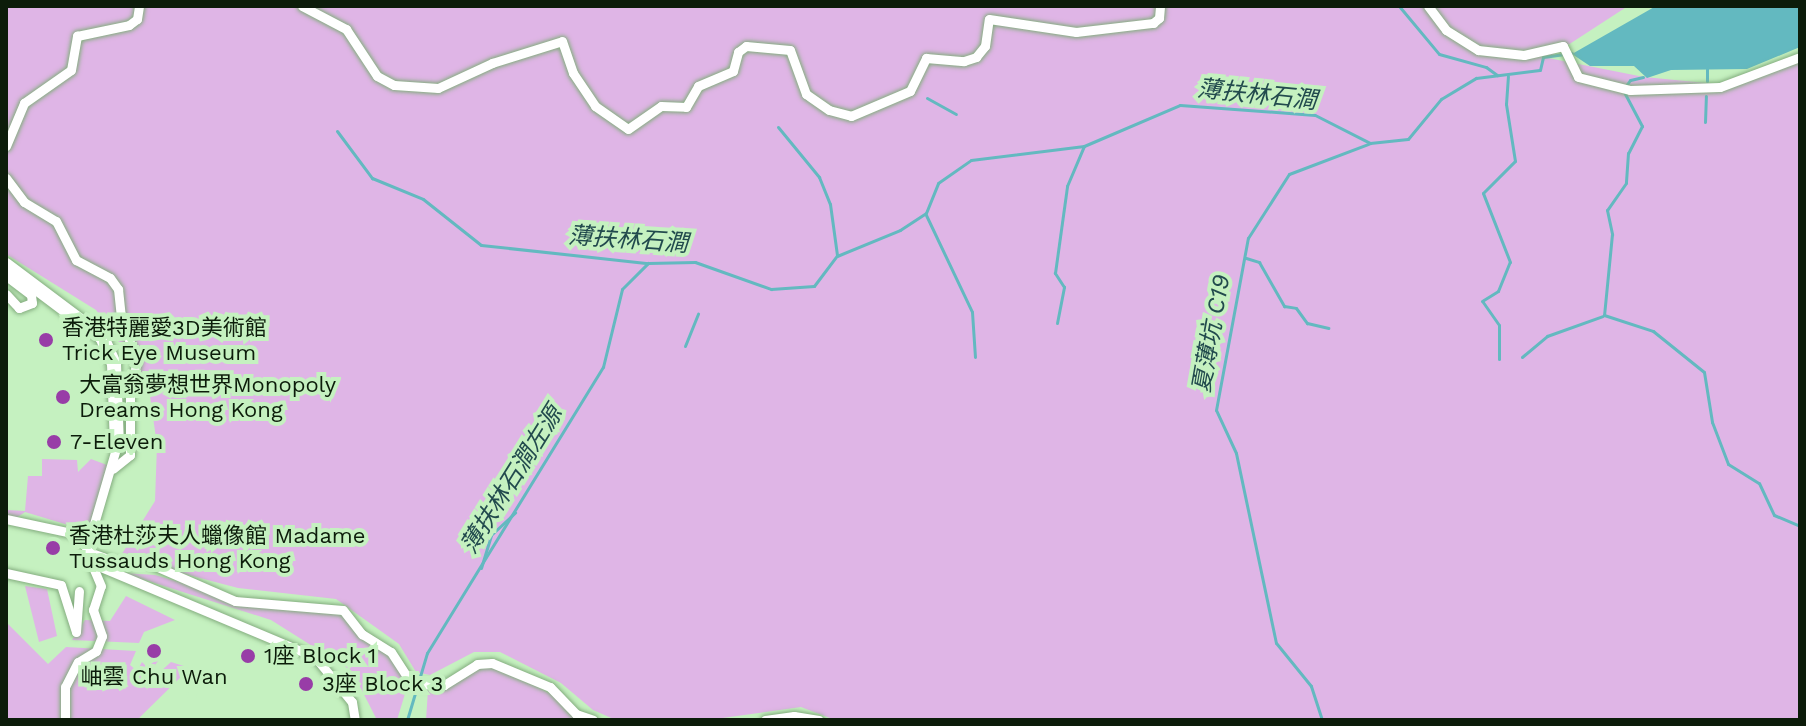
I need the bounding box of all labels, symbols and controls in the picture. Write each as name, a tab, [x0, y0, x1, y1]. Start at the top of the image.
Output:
water label: 薄扶林石澗	[1196, 74, 1318, 116]
water label: 薄扶林石澗	[567, 221, 689, 259]
water label: 夏薄坑 C19	[1187, 272, 1237, 396]
place label: 香港特麗愛3D美術館 Trick Eye Museum	[62, 314, 267, 366]
marker: 香港特麗愛3D美術館 Trick Eye Museum	[37, 331, 55, 349]
place label: 大富翁夢想世界Monopoly Dreams Hong Kong	[79, 371, 336, 422]
marker: 大富翁夢想世界Monopoly Dreams Hong Kong	[54, 388, 72, 406]
water label: 薄扶林石澗左源	[455, 401, 569, 559]
place label: 7-Eleven	[70, 429, 163, 455]
marker: 7-Eleven	[45, 433, 63, 451]
place label: 香港杜莎夫人蠟像館 Madame Tussauds Hong Kong	[69, 522, 366, 574]
marker: 香港杜莎夫人蠟像館 Madame Tussauds Hong Kong	[44, 539, 62, 557]
marker: 岫雲 Chu Wan	[145, 642, 163, 660]
place label: 1座 Block 1	[264, 643, 377, 669]
marker: 1座 Block 1	[239, 647, 257, 665]
place label: 岫雲 Chu Wan	[80, 664, 228, 690]
place label: 3座 Block 3	[322, 671, 444, 697]
marker: 3座 Block 3	[297, 675, 315, 693]

